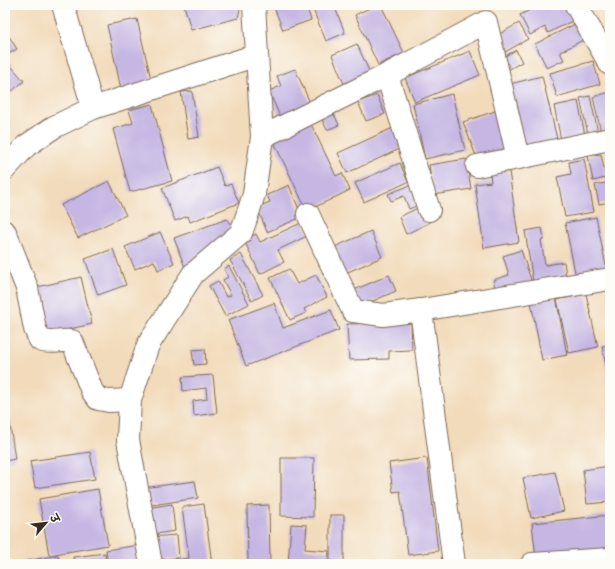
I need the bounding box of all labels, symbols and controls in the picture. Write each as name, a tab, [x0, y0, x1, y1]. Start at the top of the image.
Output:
north arrow	[26, 503, 66, 543]
text: उ	[46, 511, 64, 526]

